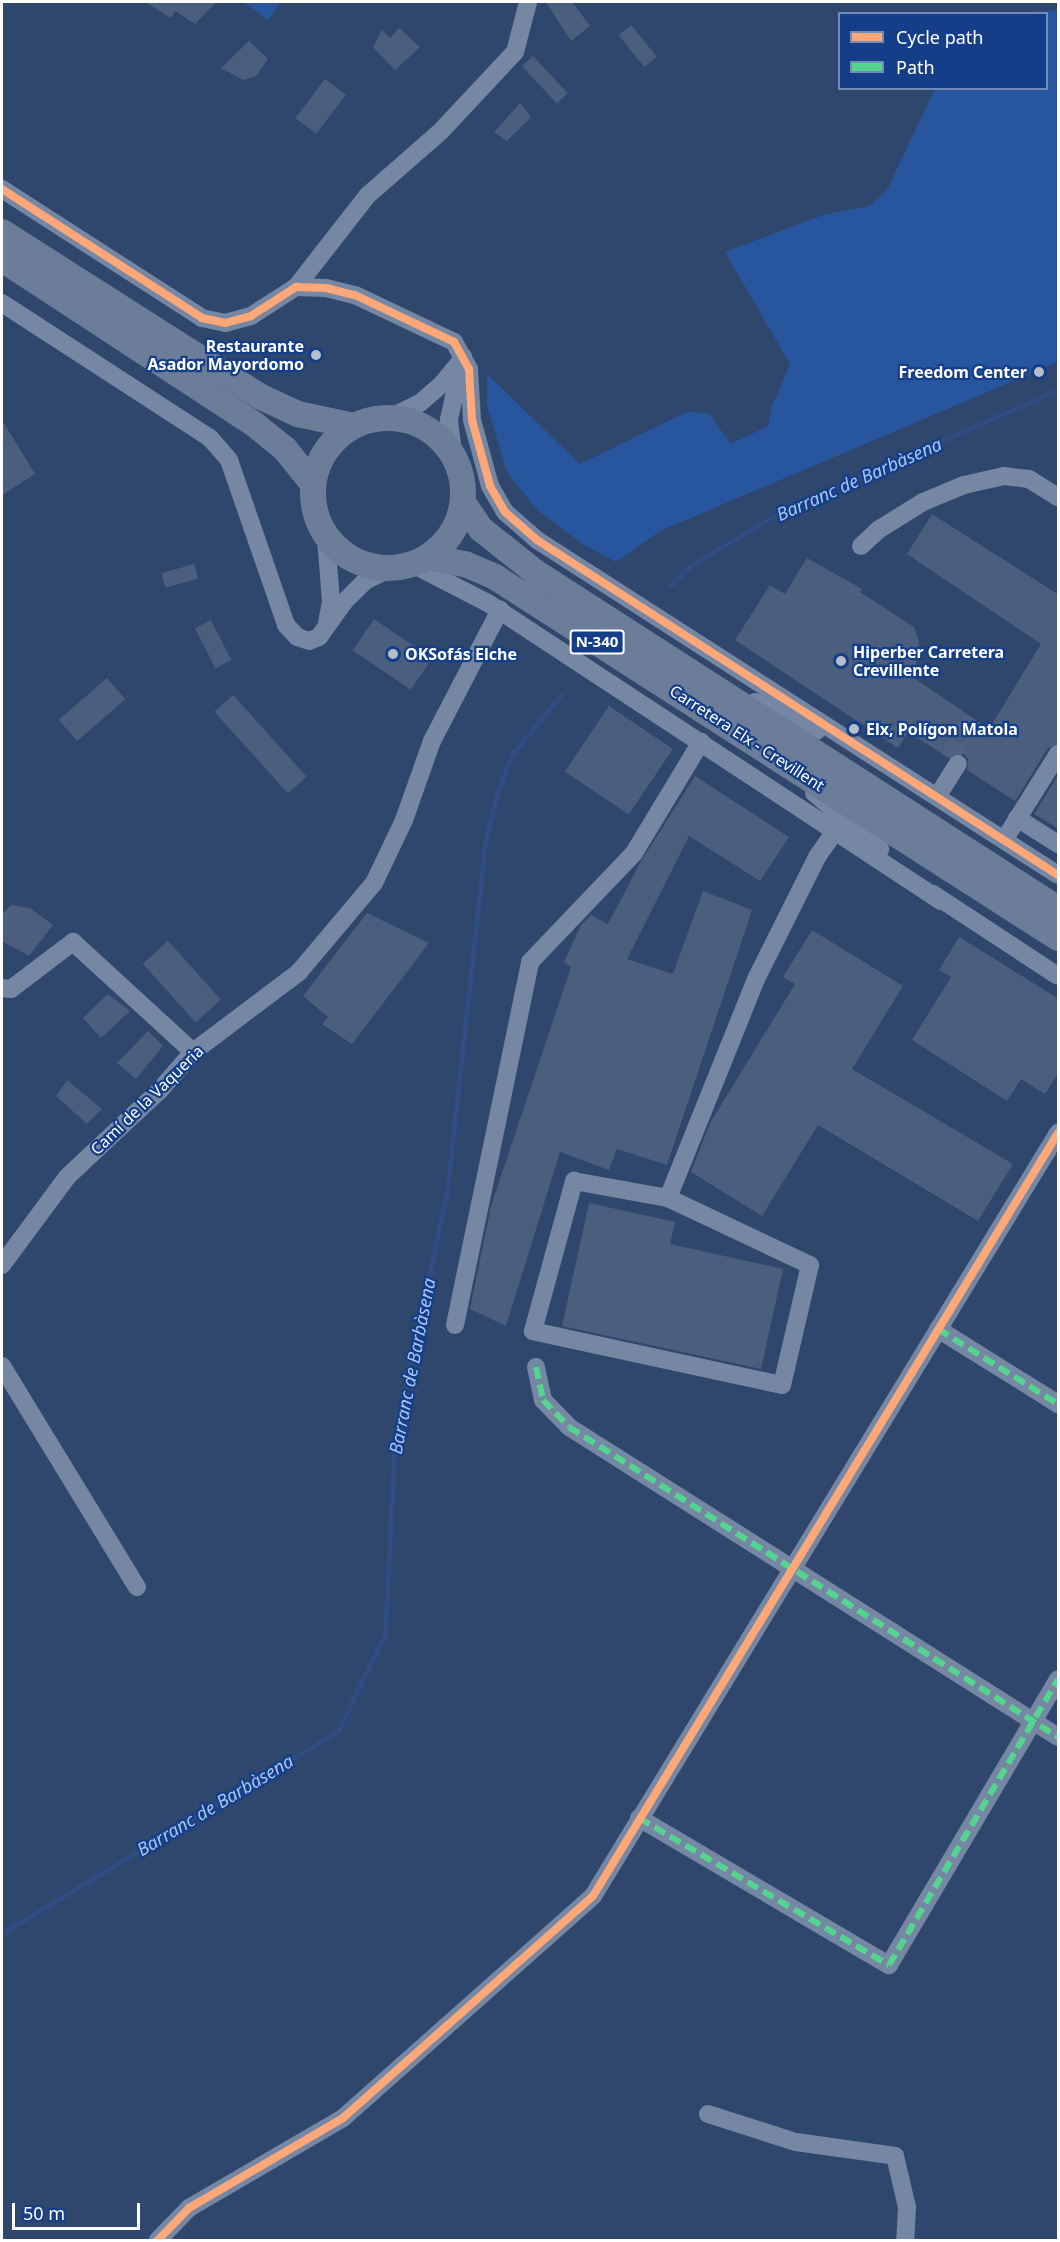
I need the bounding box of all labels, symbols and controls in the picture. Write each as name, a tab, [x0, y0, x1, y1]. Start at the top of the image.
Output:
legend	[838, 12, 1048, 90]
text: Cycle path	[896, 25, 983, 49]
text: Path	[896, 55, 935, 79]
place label: Restaurante Asador Mayordomo	[148, 336, 304, 374]
marker: Restaurante Asador Mayordomo	[309, 348, 323, 362]
place label: Freedom Center	[899, 362, 1027, 382]
marker: Freedom Center	[1032, 365, 1046, 379]
water label: Barranc de Barbàsena	[773, 433, 945, 525]
road number: N-340	[568, 630, 626, 654]
place label: Hiperber Carretera Crevillente	[853, 642, 1004, 680]
place label: OKSofás Elche	[405, 644, 517, 664]
marker: OKSofás Elche	[386, 647, 400, 661]
marker: Hiperber Carretera Crevillente	[834, 654, 848, 668]
street label: Carretera Elx - Crevillent	[666, 681, 828, 795]
place label: Elx, Polígon Matola	[866, 719, 1018, 739]
marker: Elx, Polígon Matola	[847, 722, 861, 736]
street label: Camí de la Vaqueria	[87, 1041, 207, 1159]
water label: Barranc de Barbàsena	[384, 1276, 440, 1456]
water label: Barranc de Barbàsena	[133, 1750, 297, 1860]
scale bar	[15, 2191, 142, 2229]
text: 50 m	[23, 2201, 65, 2225]

